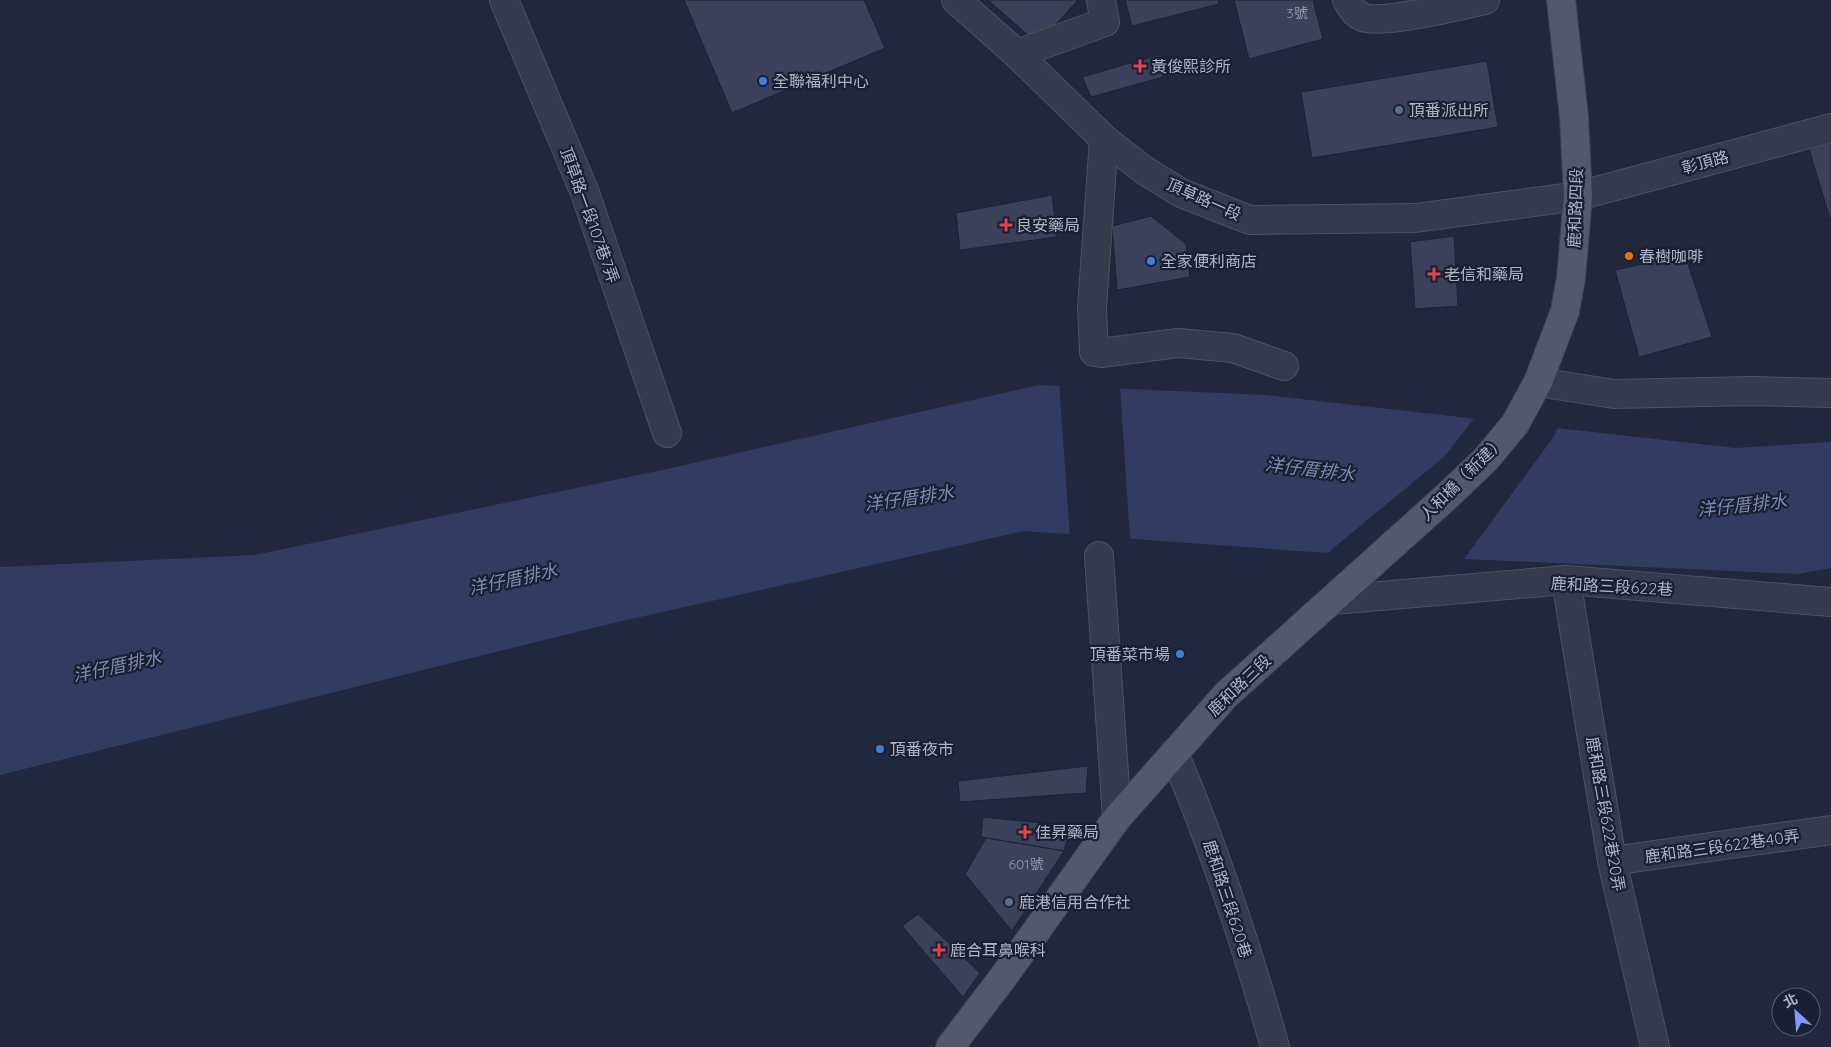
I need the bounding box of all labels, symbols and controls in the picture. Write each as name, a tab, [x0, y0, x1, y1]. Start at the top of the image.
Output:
house number: 3號	[1286, 4, 1308, 22]
place label: 黃俊熙診所	[1151, 56, 1231, 76]
marker: 黃俊熙診所	[1133, 59, 1147, 73]
place label: 全聯福利中心	[773, 71, 869, 91]
marker: 全聯福利中心	[757, 75, 769, 87]
place label: 頂番派出所	[1409, 100, 1489, 120]
marker: 頂番派出所	[1393, 104, 1405, 116]
street label: 頂草路一段107巷7弄	[556, 144, 624, 286]
street label: 彰頂路	[1679, 146, 1731, 178]
street label: 鹿和路四段	[1564, 168, 1586, 248]
street label: 頂草路一段	[1163, 174, 1245, 224]
place label: 良安藥局	[1016, 215, 1080, 235]
marker: 良安藥局	[1000, 219, 1012, 231]
place label: 春樹咖啡	[1639, 246, 1703, 266]
marker: 春樹咖啡	[1623, 250, 1635, 262]
place label: 全家便利商店	[1161, 251, 1257, 271]
marker: 全家便利商店	[1145, 255, 1157, 267]
place label: 老信和藥局	[1444, 264, 1524, 284]
marker: 老信和藥局	[1428, 268, 1440, 280]
street label: 人和橋（新建）	[1415, 431, 1509, 525]
water label: 洋仔厝排水	[1264, 452, 1357, 486]
water label: 洋仔厝排水	[863, 480, 956, 516]
water label: 洋仔厝排水	[1696, 489, 1789, 521]
water label: 洋仔厝排水	[467, 558, 560, 600]
street label: 鹿和路三段622巷	[1550, 573, 1674, 599]
place label: 頂番菜市場	[1090, 644, 1170, 664]
water label: 洋仔厝排水	[71, 645, 164, 687]
marker: 頂番菜市場	[1174, 648, 1186, 660]
street label: 鹿和路三段	[1203, 650, 1275, 720]
street label: 鹿和路三段622巷20弄	[1583, 735, 1629, 893]
place label: 頂番夜市	[890, 739, 954, 759]
marker: 頂番夜市	[874, 743, 886, 755]
place label: 佳昇藥局	[1035, 822, 1099, 842]
street label: 鹿和路三段622巷40弄	[1643, 825, 1801, 867]
marker: 佳昇藥局	[1019, 826, 1031, 838]
street label: 鹿和路三段620巷	[1199, 837, 1257, 961]
house number: 601號	[1008, 855, 1044, 873]
place label: 鹿港信用合作社	[1019, 892, 1131, 912]
marker: 鹿港信用合作社	[1003, 896, 1015, 908]
place label: 鹿合耳鼻喉科	[950, 940, 1046, 960]
marker: 鹿合耳鼻喉科	[932, 943, 946, 957]
north arrow	[1771, 987, 1821, 1037]
text: 北	[1780, 989, 1801, 1011]

